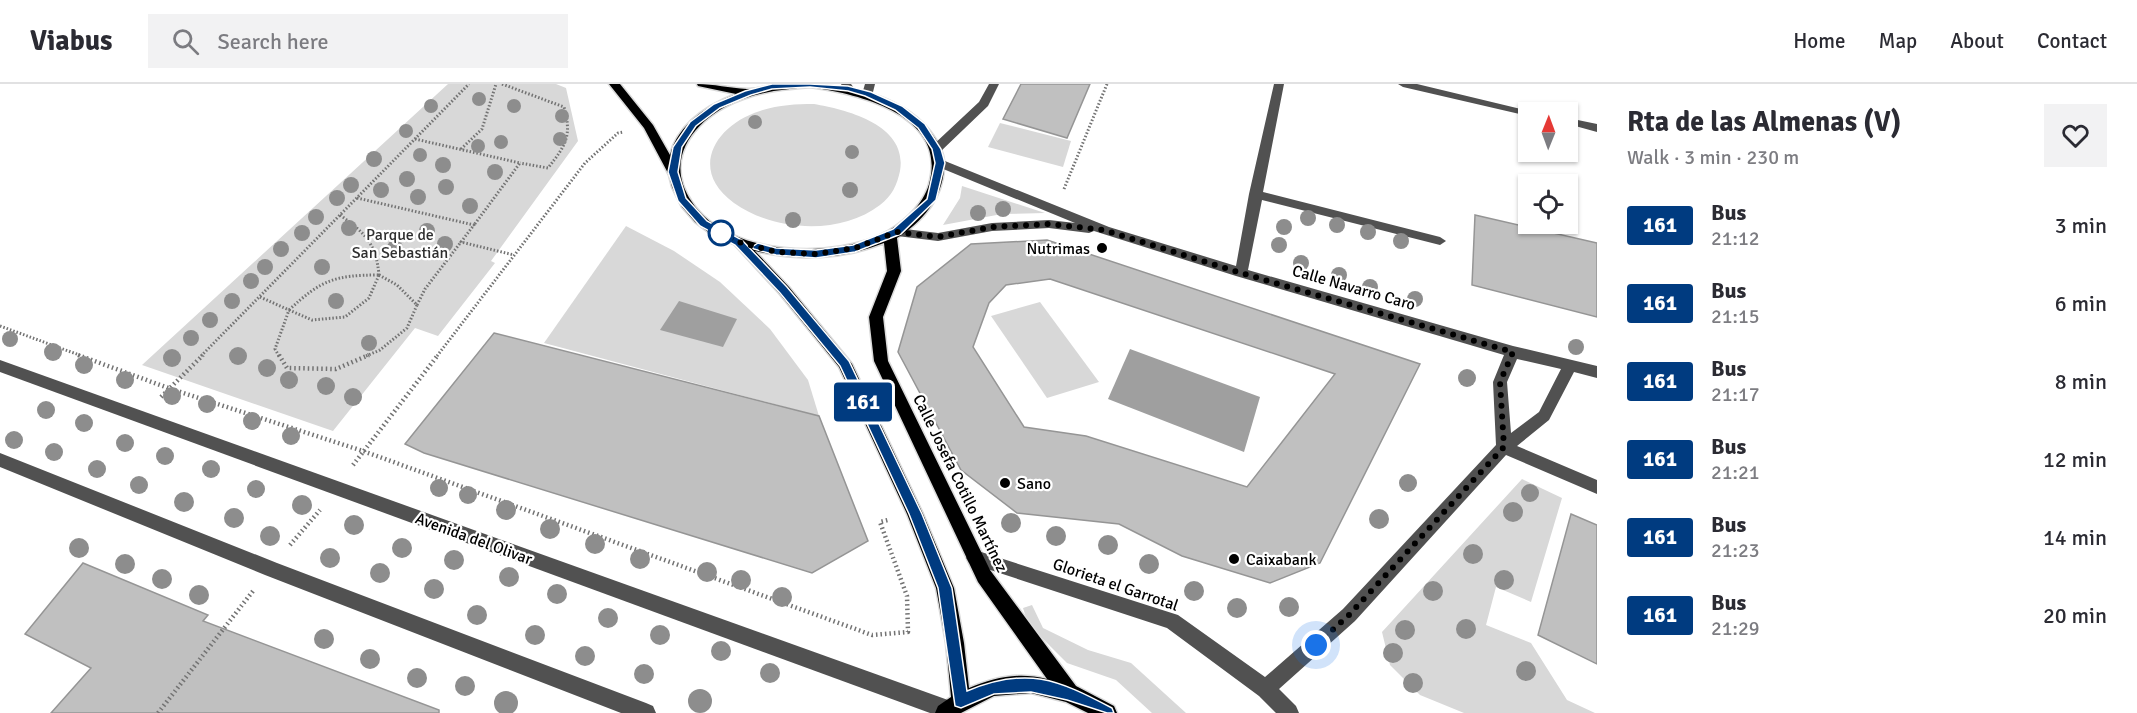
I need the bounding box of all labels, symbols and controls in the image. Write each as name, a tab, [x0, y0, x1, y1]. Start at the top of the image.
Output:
search box	[148, 14, 568, 68]
text: Viabus	[30, 24, 112, 58]
icon: search	[169, 25, 202, 58]
text: Search here	[217, 28, 328, 55]
text: Home	[1793, 28, 1846, 54]
text: Map	[1879, 28, 1917, 54]
text: About	[1950, 28, 2004, 54]
text: Contact	[2037, 28, 2107, 54]
north arrow	[1518, 102, 1578, 162]
map controls	[1518, 102, 1578, 234]
button: heart	[2044, 104, 2107, 167]
text: Rta de las Almenas (V)	[1627, 105, 1901, 139]
text: Walk · 3 min · 230 m	[1627, 145, 1799, 170]
button: locate	[1518, 174, 1578, 234]
text: Bus	[1711, 199, 1746, 226]
text: 161	[1643, 212, 1677, 238]
text: 3 min	[2055, 212, 2107, 239]
unlabelled marker	[708, 220, 734, 246]
park label: Parque de San Sebastián	[352, 225, 448, 263]
text: 21:12	[1711, 226, 1760, 251]
place label: Nutrimas	[1026, 239, 1090, 259]
marker: Nutrimas	[1095, 241, 1109, 255]
street label: Calle Navarro Caro	[1290, 261, 1418, 315]
text: Bus	[1711, 277, 1746, 304]
text: 161	[1643, 290, 1677, 316]
text: 6 min	[2055, 290, 2107, 317]
text: 21:15	[1711, 304, 1760, 329]
text: Bus	[1711, 355, 1746, 382]
text: 161	[1643, 368, 1677, 394]
text: 8 min	[2055, 368, 2107, 395]
line badge: 161	[828, 382, 898, 422]
text: 21:17	[1711, 382, 1760, 407]
text: 161	[846, 389, 880, 415]
street label: Calle Josefa Cotillo Martínez	[908, 391, 1012, 576]
text: Bus	[1711, 433, 1746, 460]
text: 161	[1643, 446, 1677, 472]
text: 12 min	[2043, 446, 2107, 473]
text: 21:21	[1711, 460, 1760, 485]
place label: Sano	[1017, 474, 1051, 494]
marker: Sano	[998, 476, 1012, 490]
street label: Avenida del Olivar	[412, 508, 535, 569]
text: Bus	[1711, 511, 1746, 538]
text: 161	[1643, 524, 1677, 550]
text: 14 min	[2043, 524, 2107, 551]
text: 21:23	[1711, 538, 1760, 563]
place label: Caixabank	[1246, 550, 1317, 570]
marker: Caixabank	[1227, 552, 1241, 566]
street label: Glorieta el Garrotal	[1050, 554, 1181, 616]
text: Bus	[1711, 589, 1746, 616]
text: 161	[1643, 602, 1677, 628]
text: 20 min	[2043, 602, 2107, 629]
text: 21:29	[1711, 616, 1760, 641]
your location	[1301, 630, 1331, 660]

